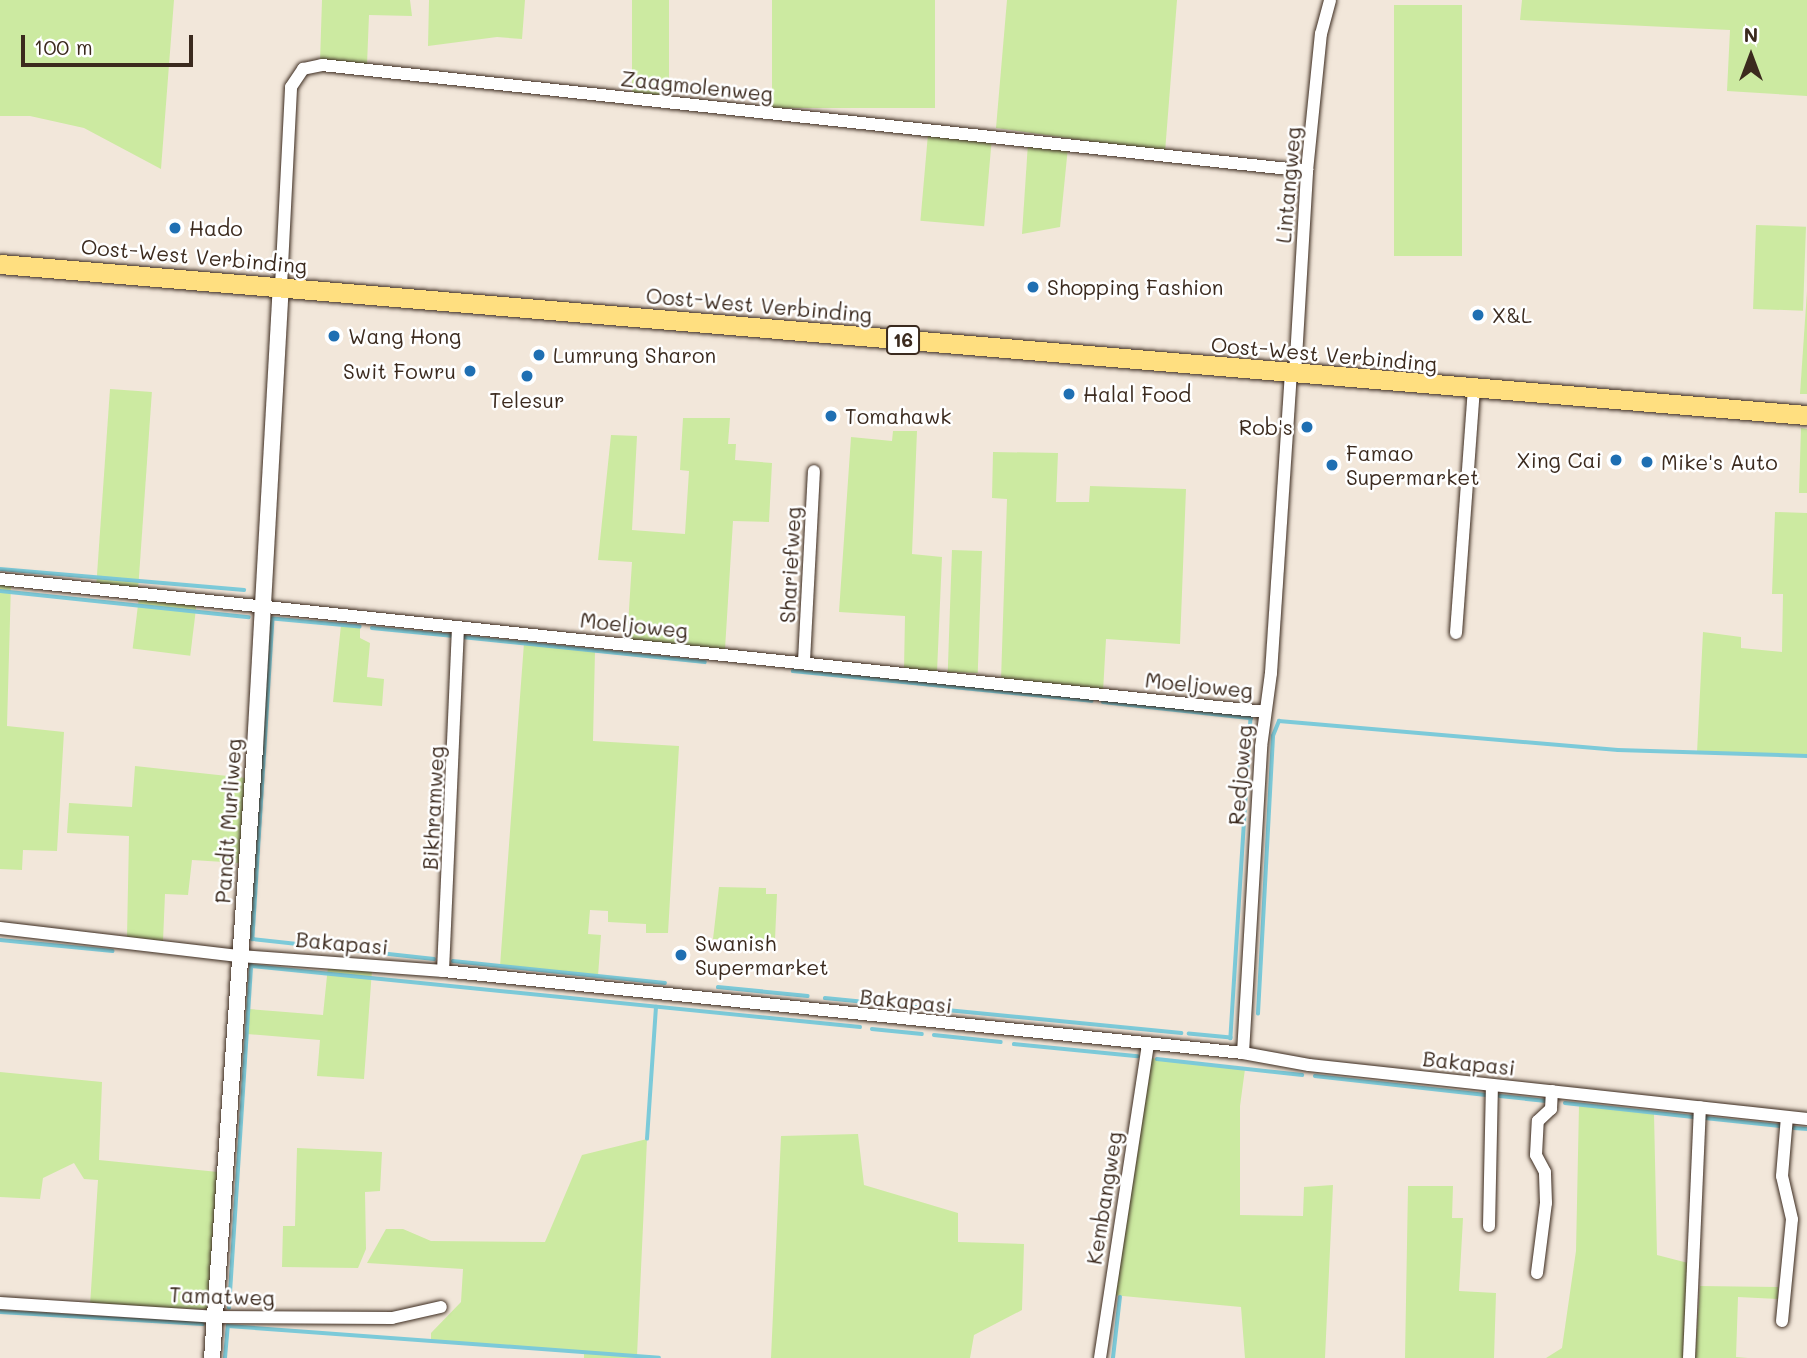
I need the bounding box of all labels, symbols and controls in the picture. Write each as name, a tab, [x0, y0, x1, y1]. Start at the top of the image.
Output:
scale bar	[24, 21, 196, 65]
north arrow	[1716, 21, 1786, 91]
text: N	[1744, 22, 1758, 47]
text: 100 m	[34, 33, 93, 60]
street label: Zaagmolenweg	[620, 65, 774, 107]
street label: Lintangweg	[1270, 126, 1306, 244]
place label: Hado	[189, 215, 243, 241]
marker: Hado	[167, 220, 183, 236]
street label: Oost-West Verbinding	[80, 234, 308, 278]
place label: Shopping Fashion	[1047, 274, 1223, 300]
marker: Shopping Fashion	[1025, 279, 1041, 295]
street label: Oost-West Verbinding	[645, 283, 873, 327]
place label: X&L	[1492, 302, 1532, 328]
marker: X&L	[1470, 307, 1486, 323]
place label: Wang Hong	[348, 323, 461, 349]
road number: 16	[886, 324, 920, 356]
marker: Wang Hong	[326, 328, 342, 344]
street label: Oost-West Verbinding	[1210, 332, 1438, 376]
place label: Lumrung Sharon	[553, 342, 716, 368]
marker: Lumrung Sharon	[531, 347, 547, 363]
place label: Swit Fowru	[343, 358, 456, 384]
marker: Swit Fowru	[462, 363, 478, 379]
marker: Telesur	[519, 368, 535, 384]
place label: Halal Food	[1083, 381, 1191, 407]
marker: Halal Food	[1061, 386, 1077, 402]
place label: Telesur	[489, 387, 565, 413]
place label: Tomahawk	[845, 403, 951, 429]
marker: Tomahawk	[823, 408, 839, 424]
place label: Rob's	[1239, 414, 1293, 440]
marker: Rob's	[1299, 419, 1315, 435]
place label: Famao Supermarket	[1346, 440, 1480, 490]
place label: Xing Cai	[1517, 447, 1602, 473]
place label: Mike's Auto	[1661, 449, 1778, 475]
marker: Xing Cai	[1608, 452, 1624, 468]
marker: Mike's Auto	[1639, 454, 1655, 470]
marker: Famao Supermarket	[1324, 457, 1340, 473]
street label: Shariefweg	[774, 506, 806, 624]
street label: Moeljoweg	[579, 607, 689, 643]
street label: Moeljoweg	[1144, 667, 1254, 703]
street label: Redjoweg	[1223, 724, 1257, 826]
street label: Pandit Murliweg	[210, 738, 246, 904]
street label: Bikhramweg	[417, 745, 449, 871]
street label: Bakapasi	[295, 926, 389, 960]
place label: Swanish Supermarket	[695, 930, 829, 980]
marker: Swanish Supermarket	[673, 947, 689, 963]
street label: Bakapasi	[858, 984, 954, 1018]
street label: Bakapasi	[1421, 1046, 1517, 1080]
street label: Kembangweg	[1081, 1130, 1127, 1266]
street label: Tamatweg	[169, 1282, 275, 1310]

